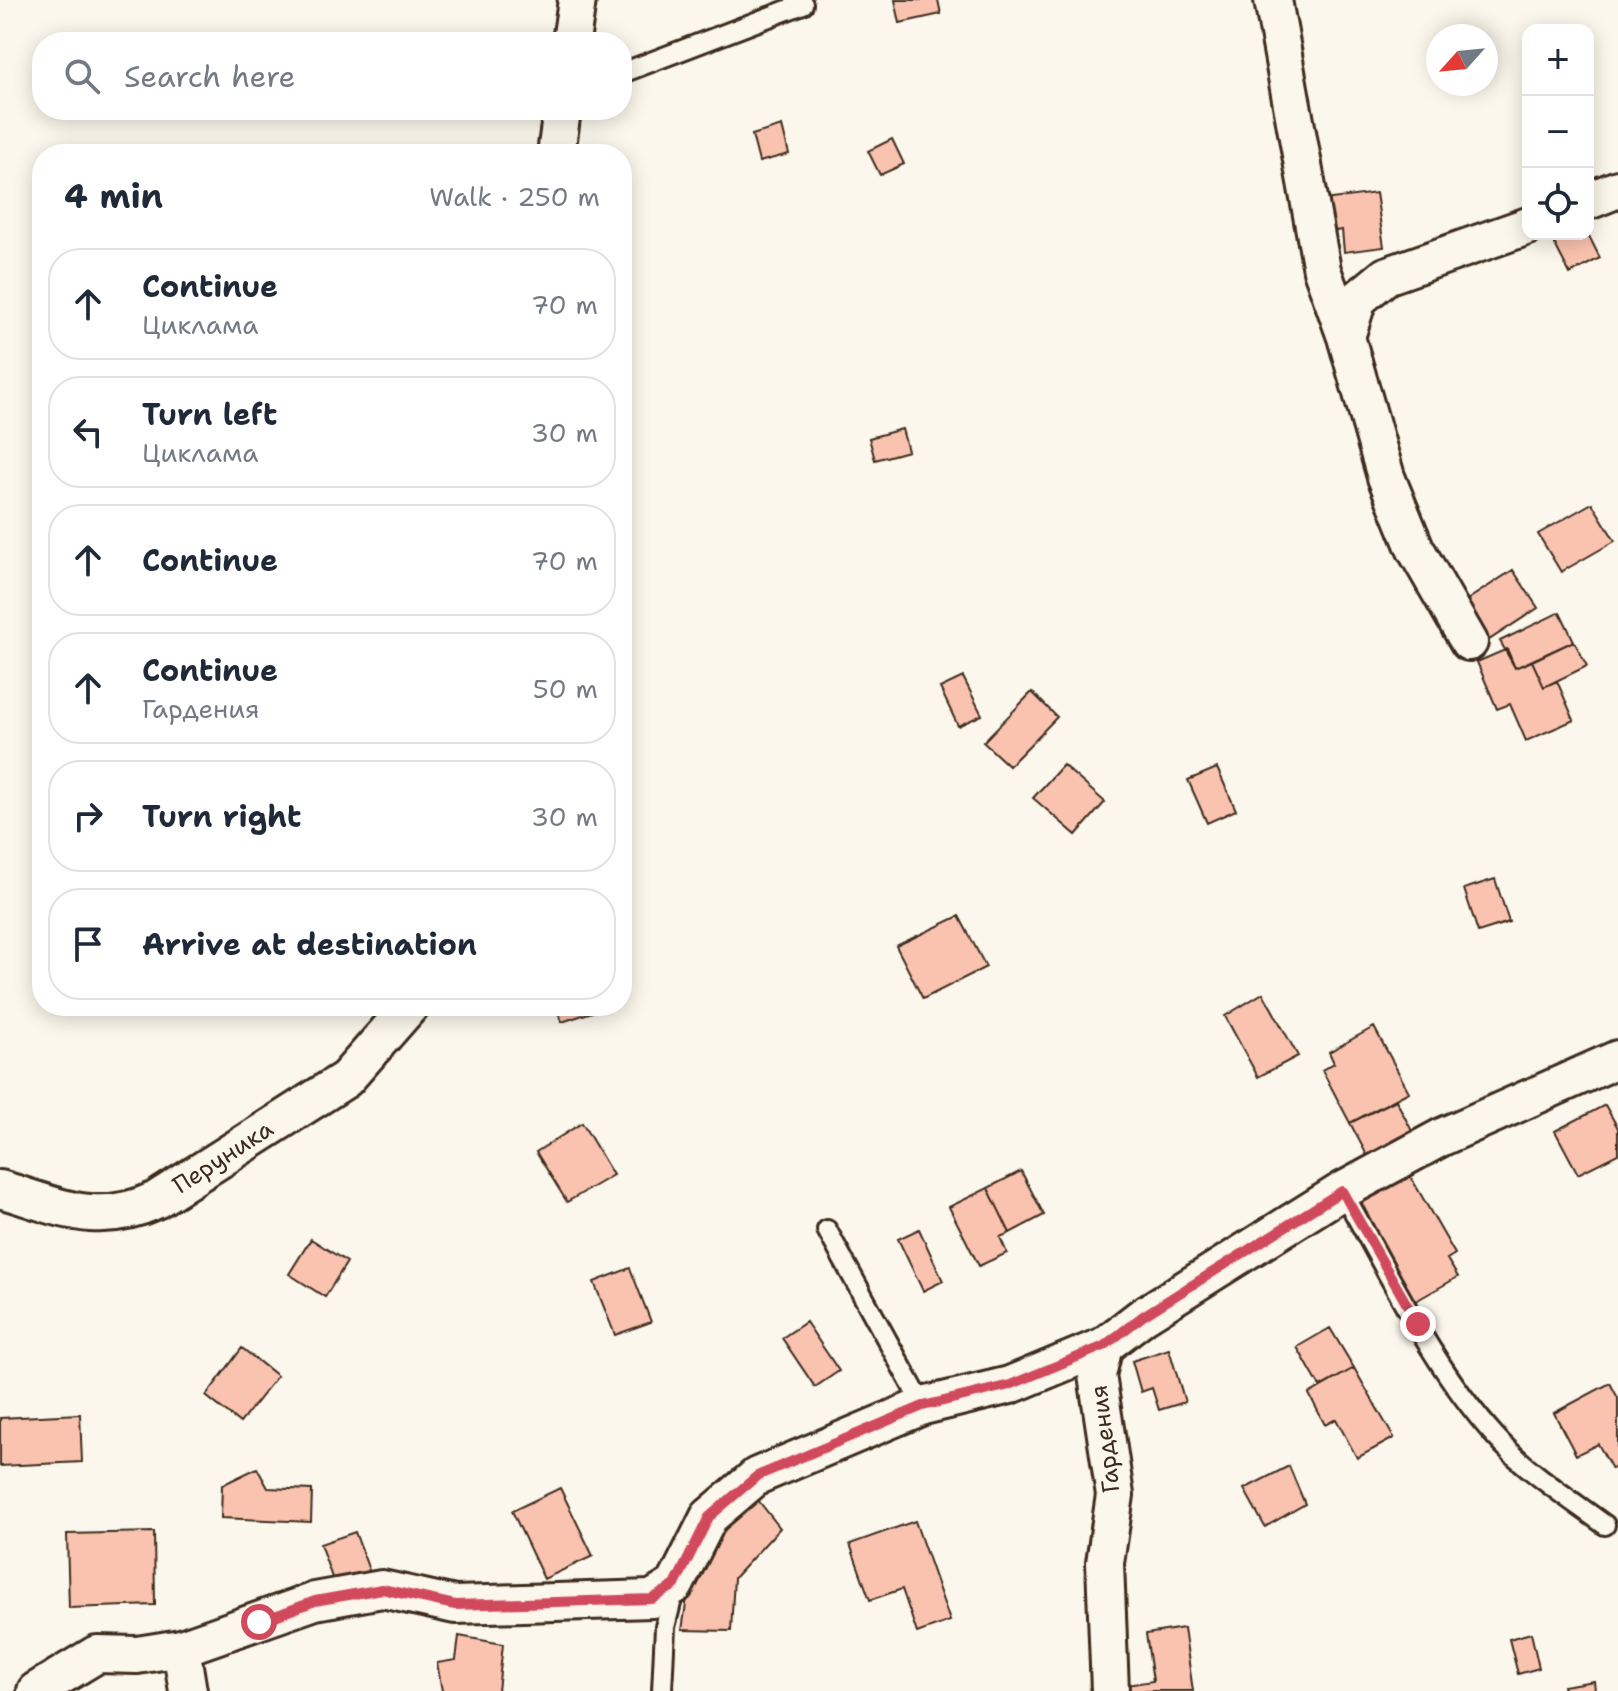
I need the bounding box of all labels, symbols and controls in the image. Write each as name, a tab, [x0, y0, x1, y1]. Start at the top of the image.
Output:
north arrow	[1426, 24, 1498, 96]
map controls	[1522, 24, 1594, 240]
button: +	[1522, 24, 1594, 96]
search box	[32, 32, 632, 120]
icon: search	[60, 54, 104, 98]
text: Search here	[124, 56, 295, 97]
button: −	[1522, 96, 1594, 168]
button: locate	[1522, 168, 1594, 240]
text: 4 min	[64, 173, 163, 219]
text: Walk · 250 m	[429, 179, 600, 214]
text: Continue	[142, 266, 278, 307]
icon: ahead	[66, 282, 110, 326]
text: 70 m	[531, 287, 598, 322]
text: Циклама	[142, 307, 259, 342]
text: Turn left	[142, 394, 277, 435]
icon: left	[66, 410, 110, 454]
text: 30 m	[531, 415, 598, 450]
text: Циклама	[142, 435, 259, 470]
icon: ahead	[66, 538, 110, 582]
text: Continue	[142, 540, 278, 581]
text: 70 m	[531, 543, 598, 578]
text: Continue	[142, 650, 278, 691]
icon: ahead	[66, 666, 110, 710]
text: 50 m	[533, 671, 598, 706]
text: Гардения	[142, 691, 260, 726]
icon: right	[66, 794, 110, 838]
text: Turn right	[142, 796, 301, 837]
text: 30 m	[531, 799, 598, 834]
icon: arrive	[66, 922, 110, 966]
text: Arrive at destination	[142, 924, 477, 965]
street label: Перуника	[167, 1113, 279, 1201]
route end	[1400, 1306, 1436, 1342]
street label: Гардения	[1083, 1383, 1127, 1495]
route start	[241, 1604, 277, 1640]

